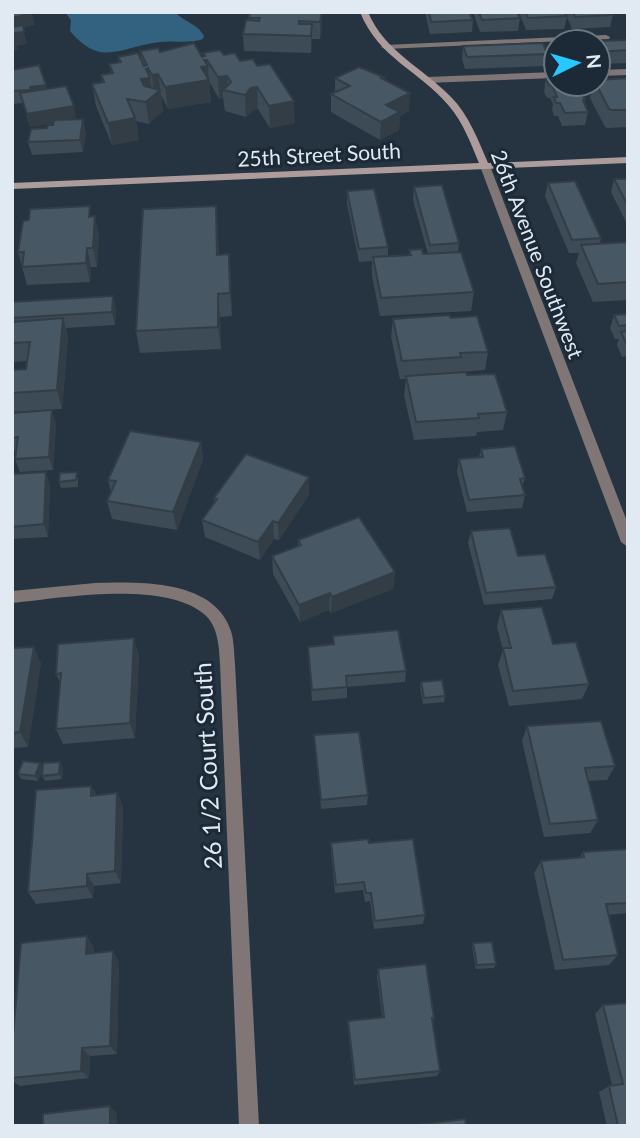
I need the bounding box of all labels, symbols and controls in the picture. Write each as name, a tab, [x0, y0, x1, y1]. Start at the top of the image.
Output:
north arrow	[542, 28, 612, 98]
text: N	[582, 53, 607, 70]
street label: 25th Street South	[237, 137, 401, 171]
street label: 26th Avenue Southwest	[487, 146, 590, 362]
street label: 26 1/2 Court South	[187, 662, 227, 870]

